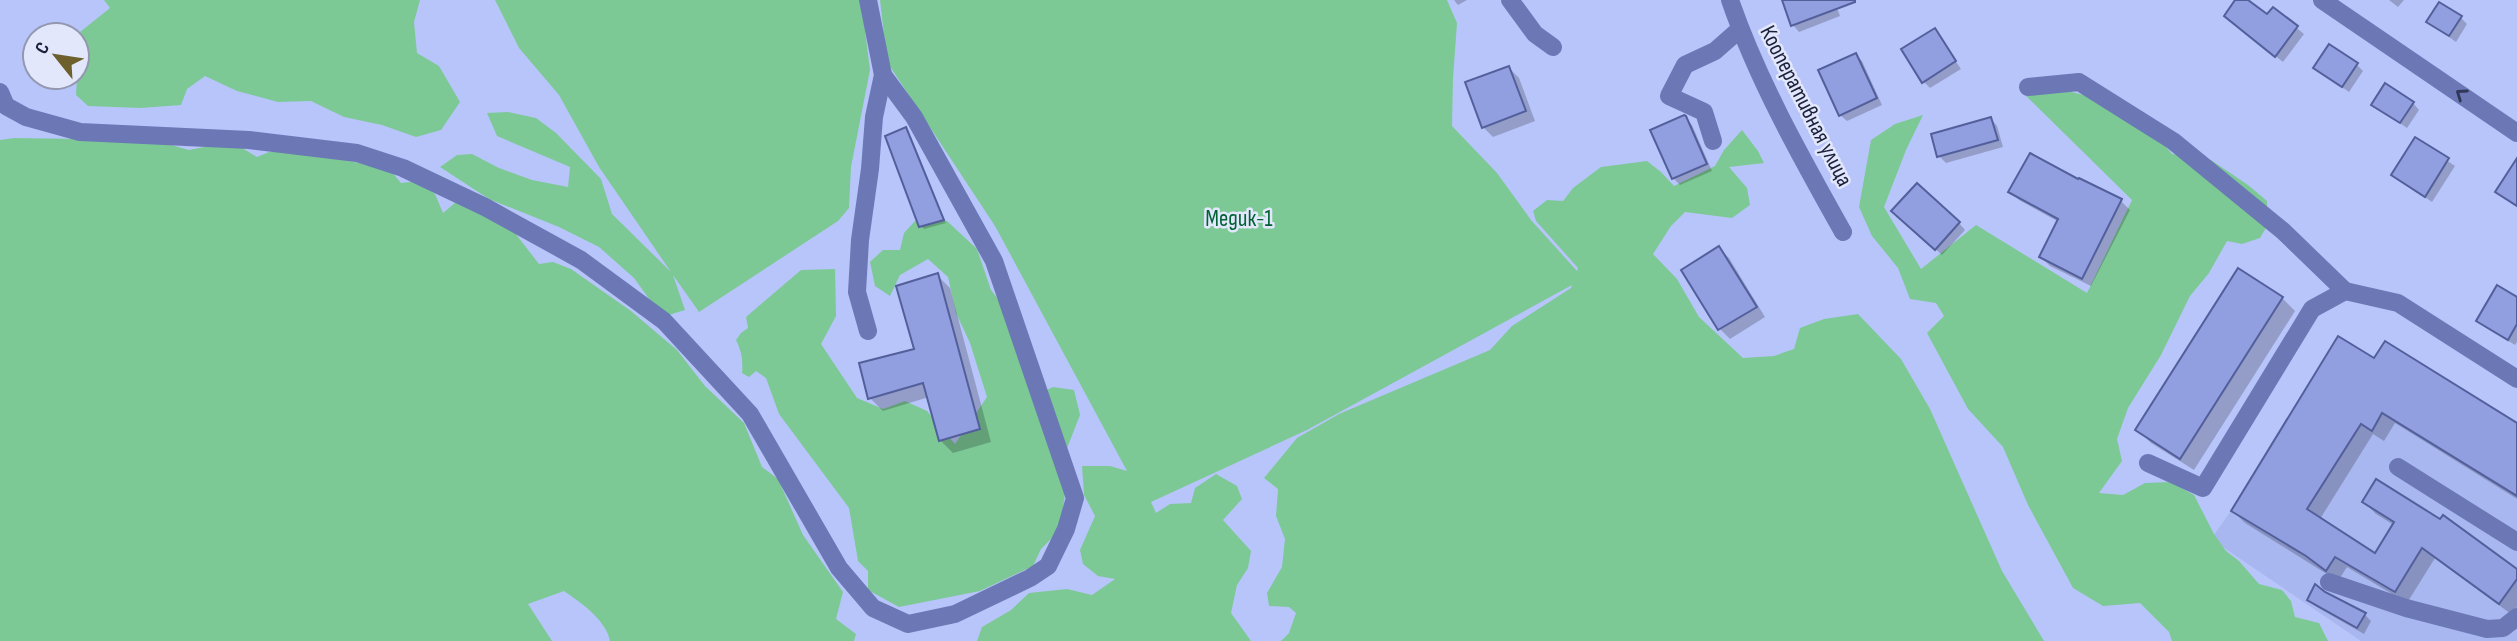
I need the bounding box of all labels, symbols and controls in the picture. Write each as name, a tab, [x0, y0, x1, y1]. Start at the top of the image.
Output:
north arrow	[21, 21, 91, 91]
street label: Кооперативная улица	[1753, 21, 1859, 191]
text: С	[30, 38, 55, 58]
one-way arrow	[2456, 90, 2469, 102]
park label: Медик-1	[1205, 205, 1273, 233]

